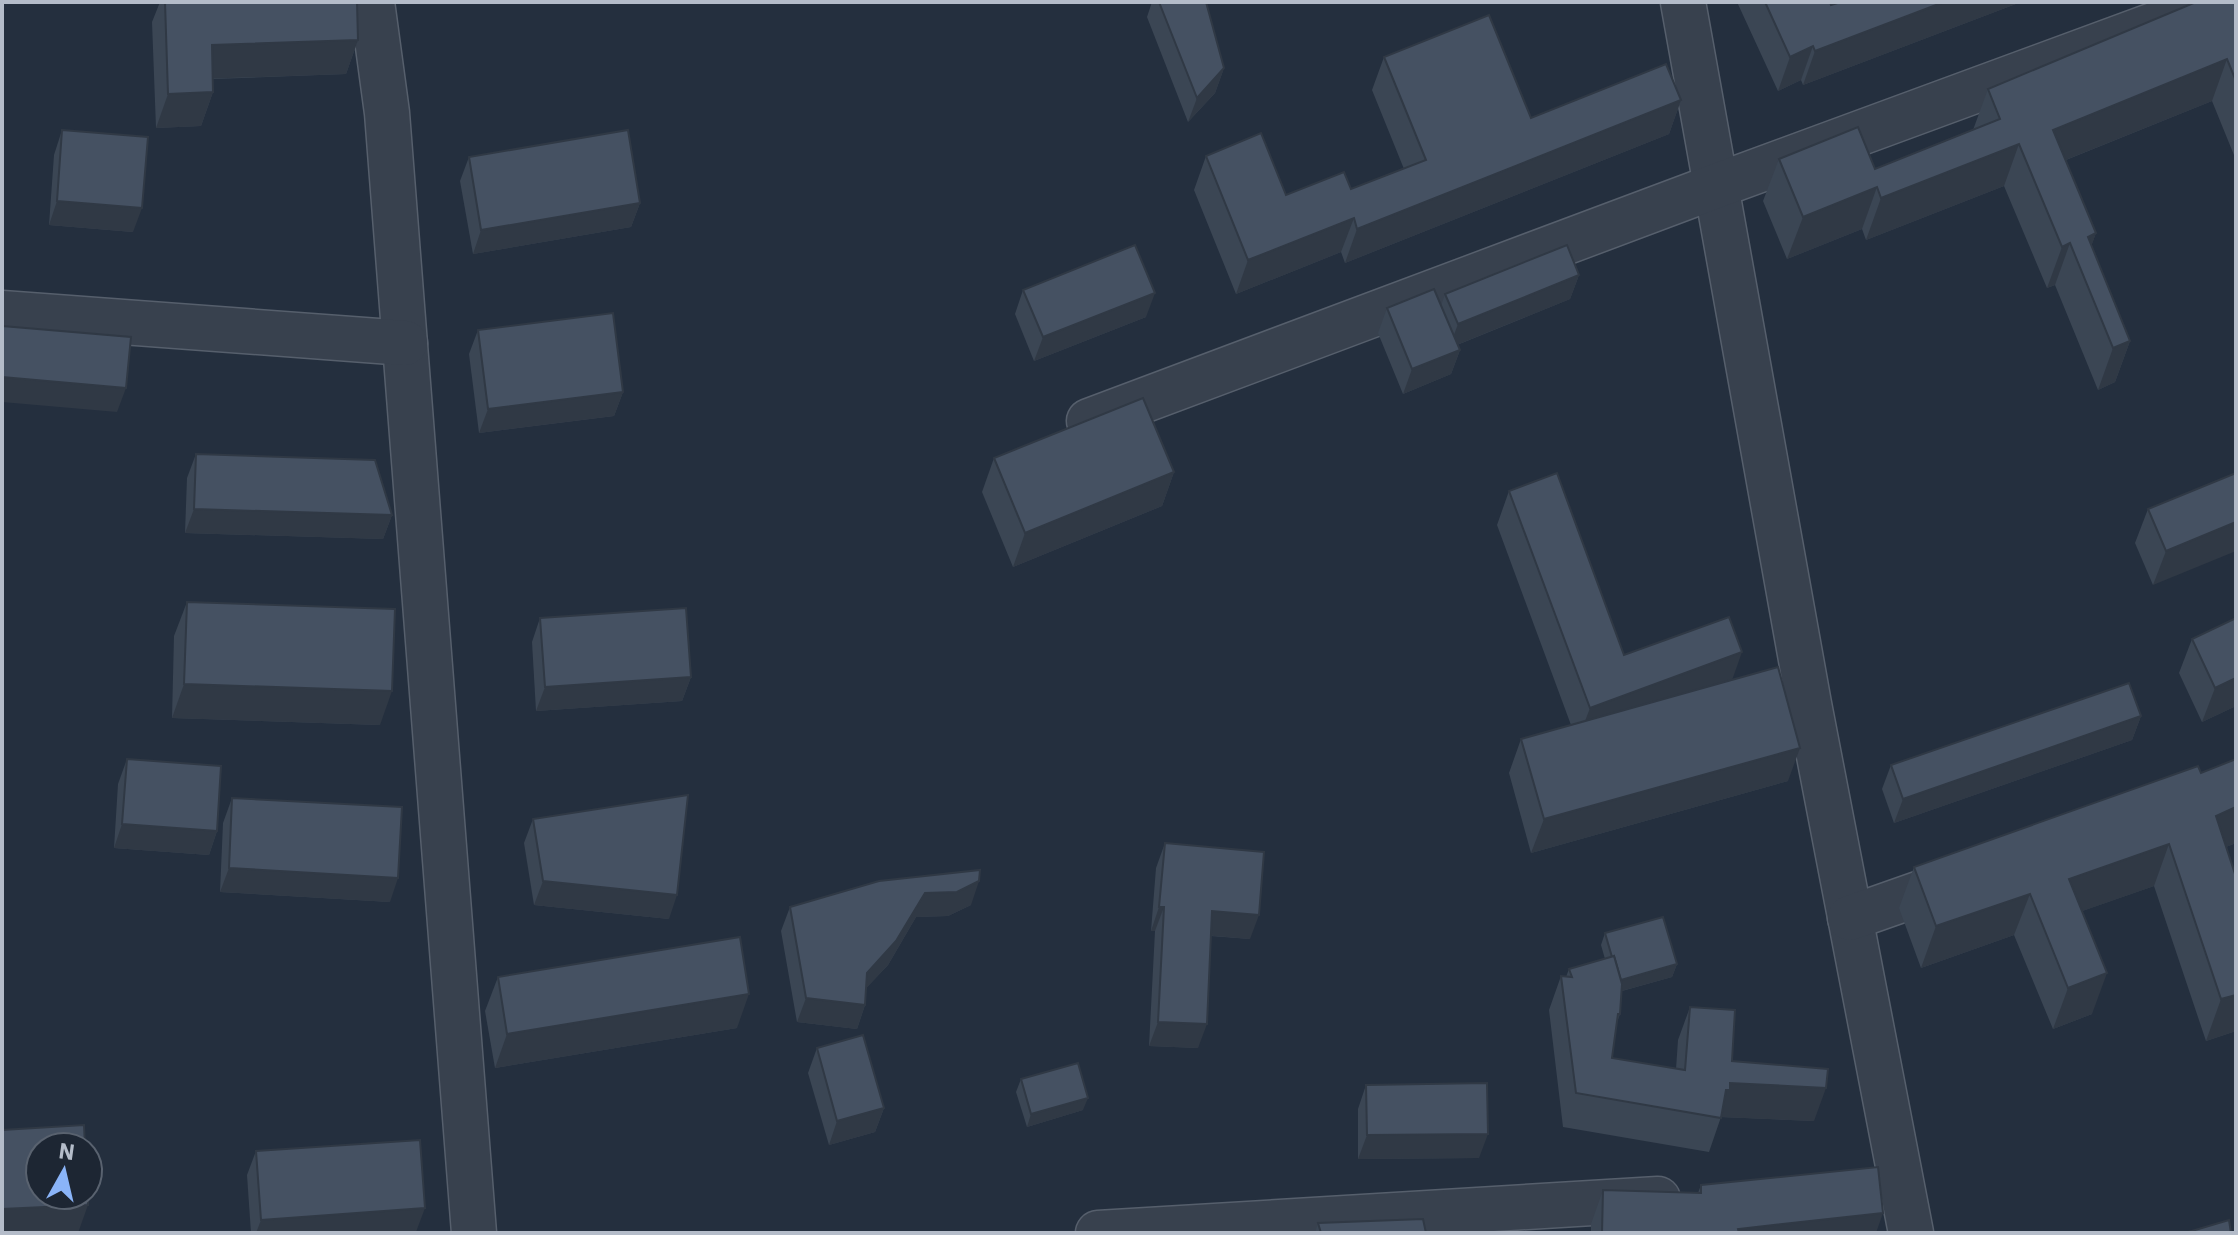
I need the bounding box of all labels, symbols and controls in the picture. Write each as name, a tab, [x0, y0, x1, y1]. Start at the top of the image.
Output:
north arrow	[24, 1131, 104, 1211]
text: N	[57, 1135, 77, 1166]

